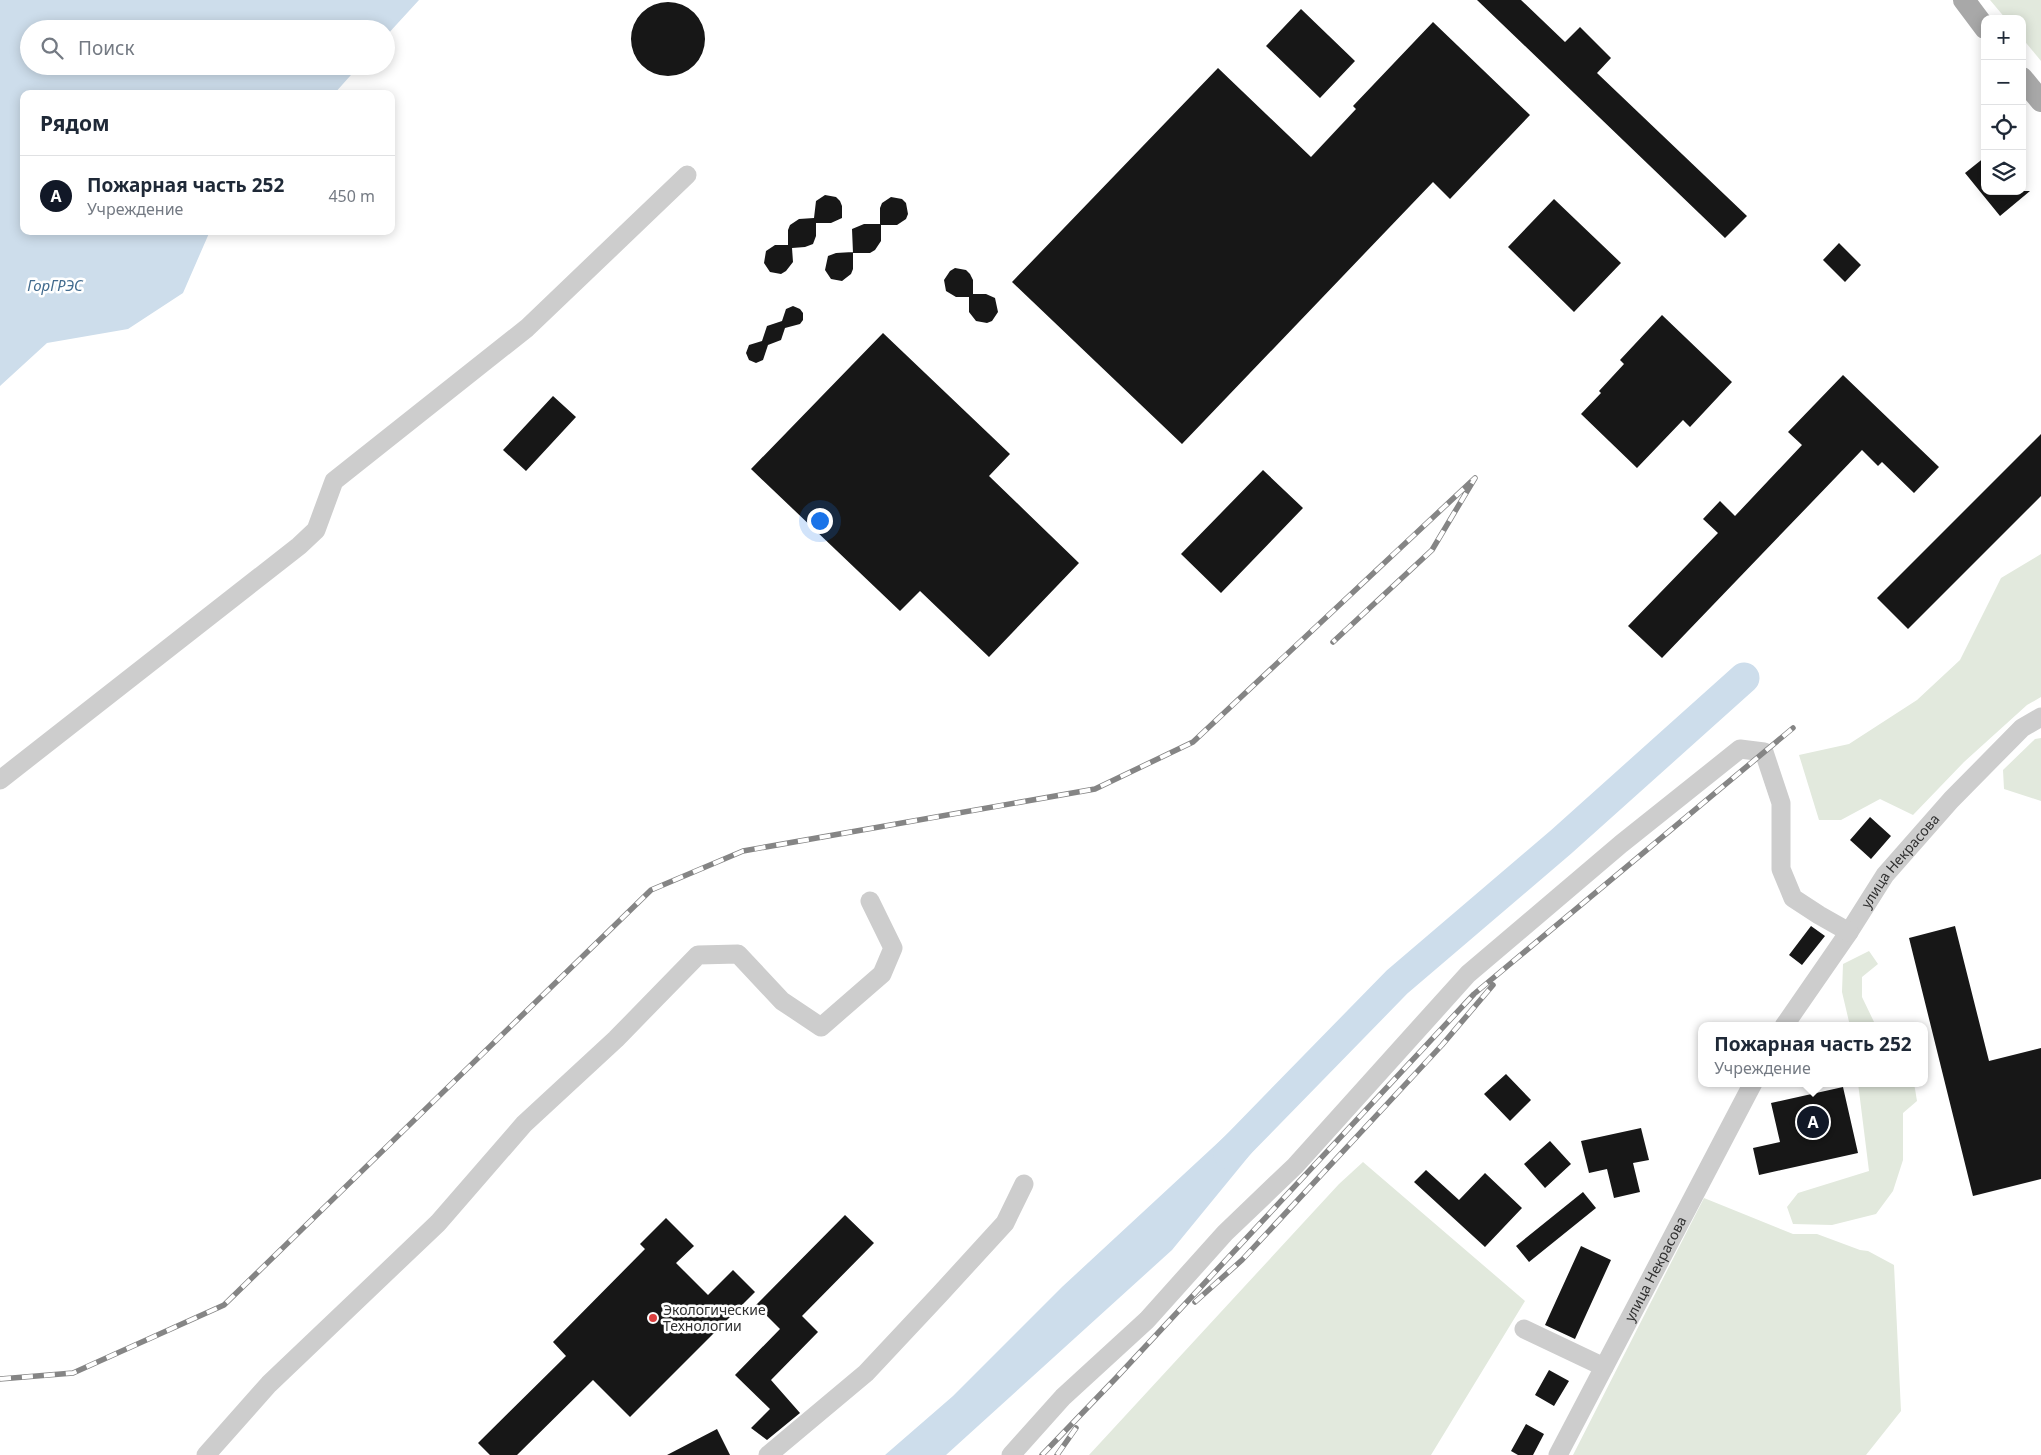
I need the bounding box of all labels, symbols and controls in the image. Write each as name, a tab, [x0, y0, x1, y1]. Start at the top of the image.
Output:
map controls	[1981, 15, 2026, 195]
button: +	[1981, 15, 2026, 60]
search box	[20, 20, 395, 75]
icon: search	[38, 34, 66, 62]
text: Поиск	[78, 35, 134, 61]
button: −	[1981, 60, 2026, 105]
button: locate	[1981, 105, 2026, 150]
text: Рядом	[40, 109, 110, 137]
button: layers	[1981, 150, 2026, 195]
text: Пожарная часть 252	[87, 172, 284, 198]
text: A	[50, 185, 62, 207]
text: 450 m	[328, 185, 375, 207]
text: Учреждение	[87, 198, 183, 220]
water label: ГорГРЭС	[27, 275, 84, 295]
your location	[807, 508, 833, 534]
street label: улица Некрасова	[1856, 810, 1943, 912]
popup	[1698, 1022, 1928, 1087]
text: Пожарная часть 252	[1714, 1031, 1912, 1057]
text: Учреждение	[1714, 1057, 1811, 1079]
pin: A	[1797, 1103, 1829, 1141]
street label: улица Некрасова	[1620, 1213, 1690, 1325]
place label: Экологические Технологии	[663, 1300, 766, 1335]
marker: Экологические Технологии	[647, 1312, 659, 1324]

